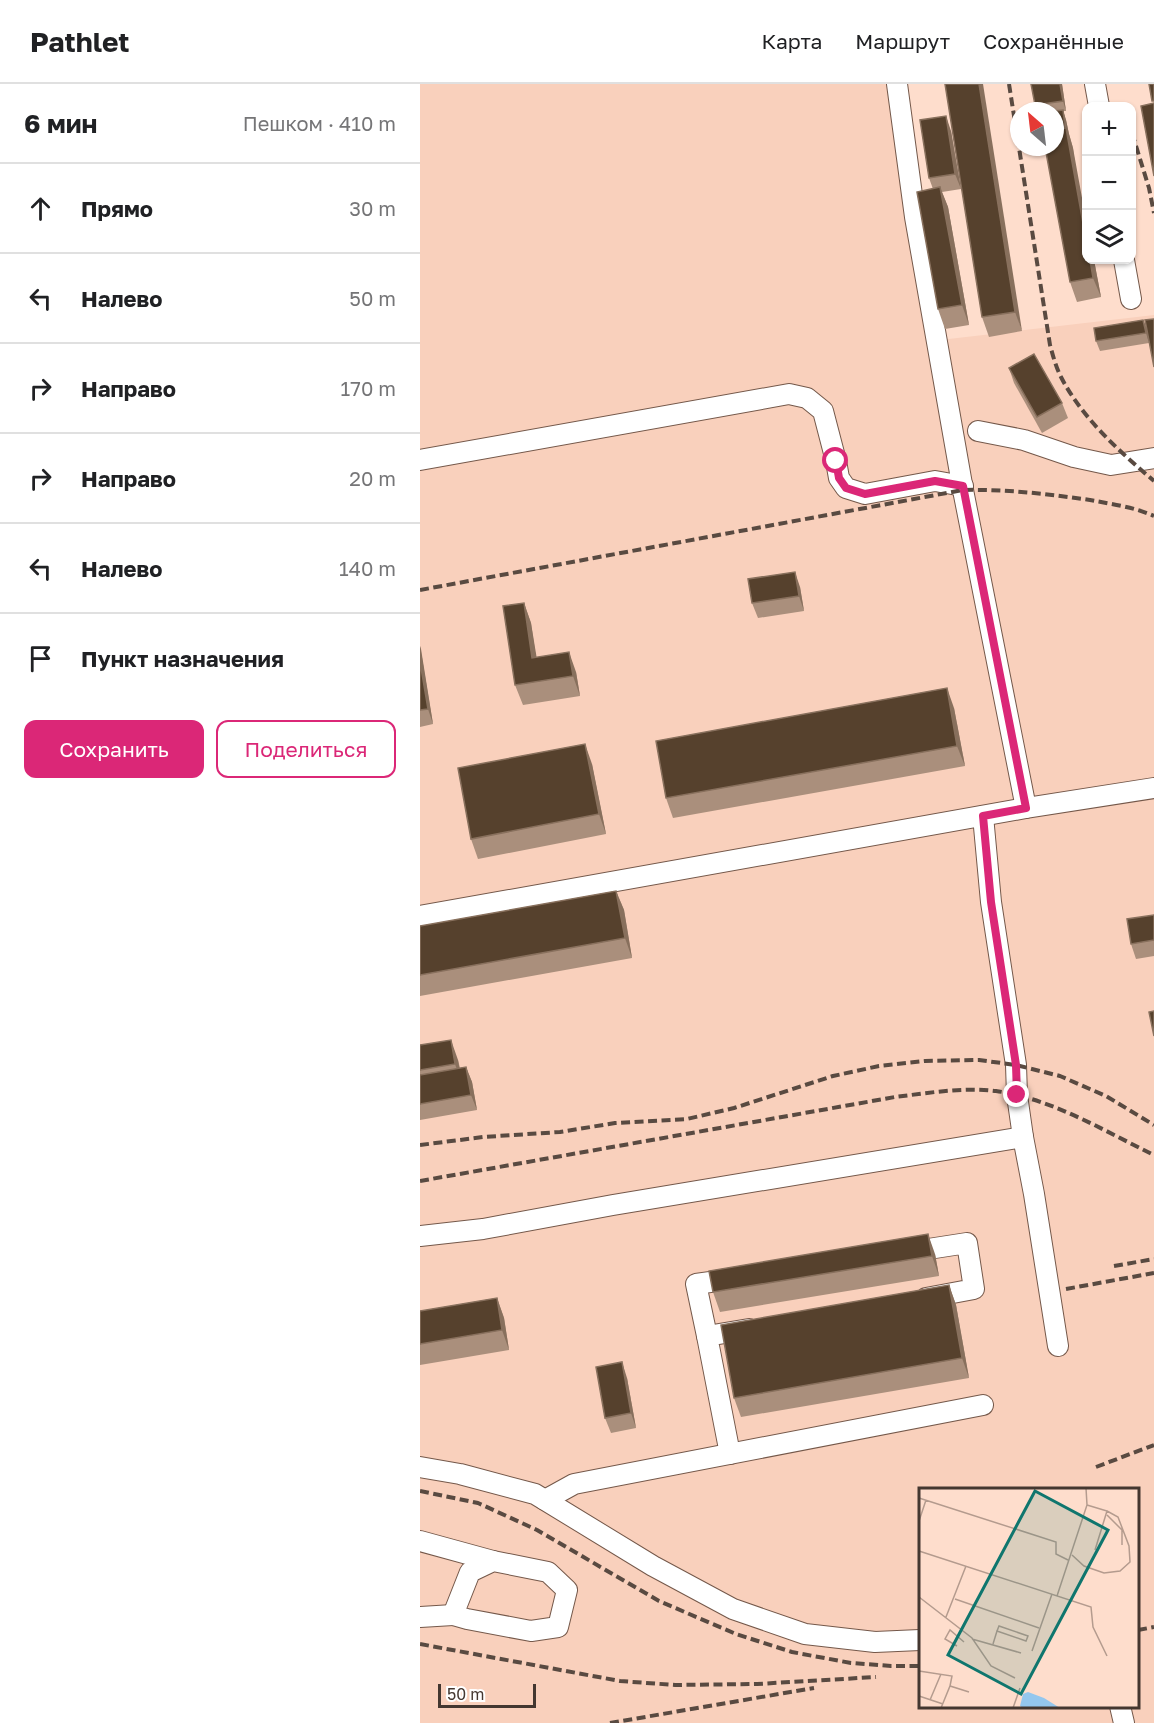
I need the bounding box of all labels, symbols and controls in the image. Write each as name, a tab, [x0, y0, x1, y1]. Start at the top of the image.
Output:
text: Pathlet	[30, 25, 130, 58]
text: Карта	[761, 28, 822, 54]
text: Маршрут	[855, 28, 950, 54]
text: Сохранённые	[983, 28, 1124, 54]
north arrow	[1010, 102, 1064, 156]
map controls	[1082, 102, 1136, 264]
button: +	[1082, 102, 1136, 156]
text: 6 мин	[24, 108, 97, 139]
text: Пешком · 410 m	[243, 111, 396, 135]
button: −	[1082, 156, 1136, 210]
icon: ahead	[24, 192, 57, 225]
text: Прямо	[81, 195, 153, 222]
text: 30 m	[349, 196, 396, 220]
button: layers	[1082, 210, 1136, 264]
icon: left	[24, 282, 57, 315]
text: Налево	[81, 285, 163, 312]
text: 50 m	[349, 286, 396, 310]
icon: right	[24, 372, 57, 405]
text: Направо	[81, 375, 176, 402]
text: 170 m	[341, 376, 396, 400]
route start	[822, 447, 848, 473]
icon: right	[24, 462, 57, 495]
text: Направо	[81, 465, 176, 492]
text: 20 m	[349, 466, 396, 490]
icon: left	[24, 552, 57, 585]
text: Налево	[81, 555, 163, 582]
text: 140 m	[339, 556, 396, 580]
icon: arrive	[24, 642, 57, 675]
text: Пункт назначения	[81, 645, 284, 672]
button: Сохранить	[24, 720, 204, 778]
button: Поделиться	[216, 720, 396, 778]
route end	[1003, 1081, 1029, 1107]
inset map	[919, 1488, 1139, 1708]
scale bar	[438, 1681, 536, 1708]
text: 50 m	[447, 1684, 484, 1704]

